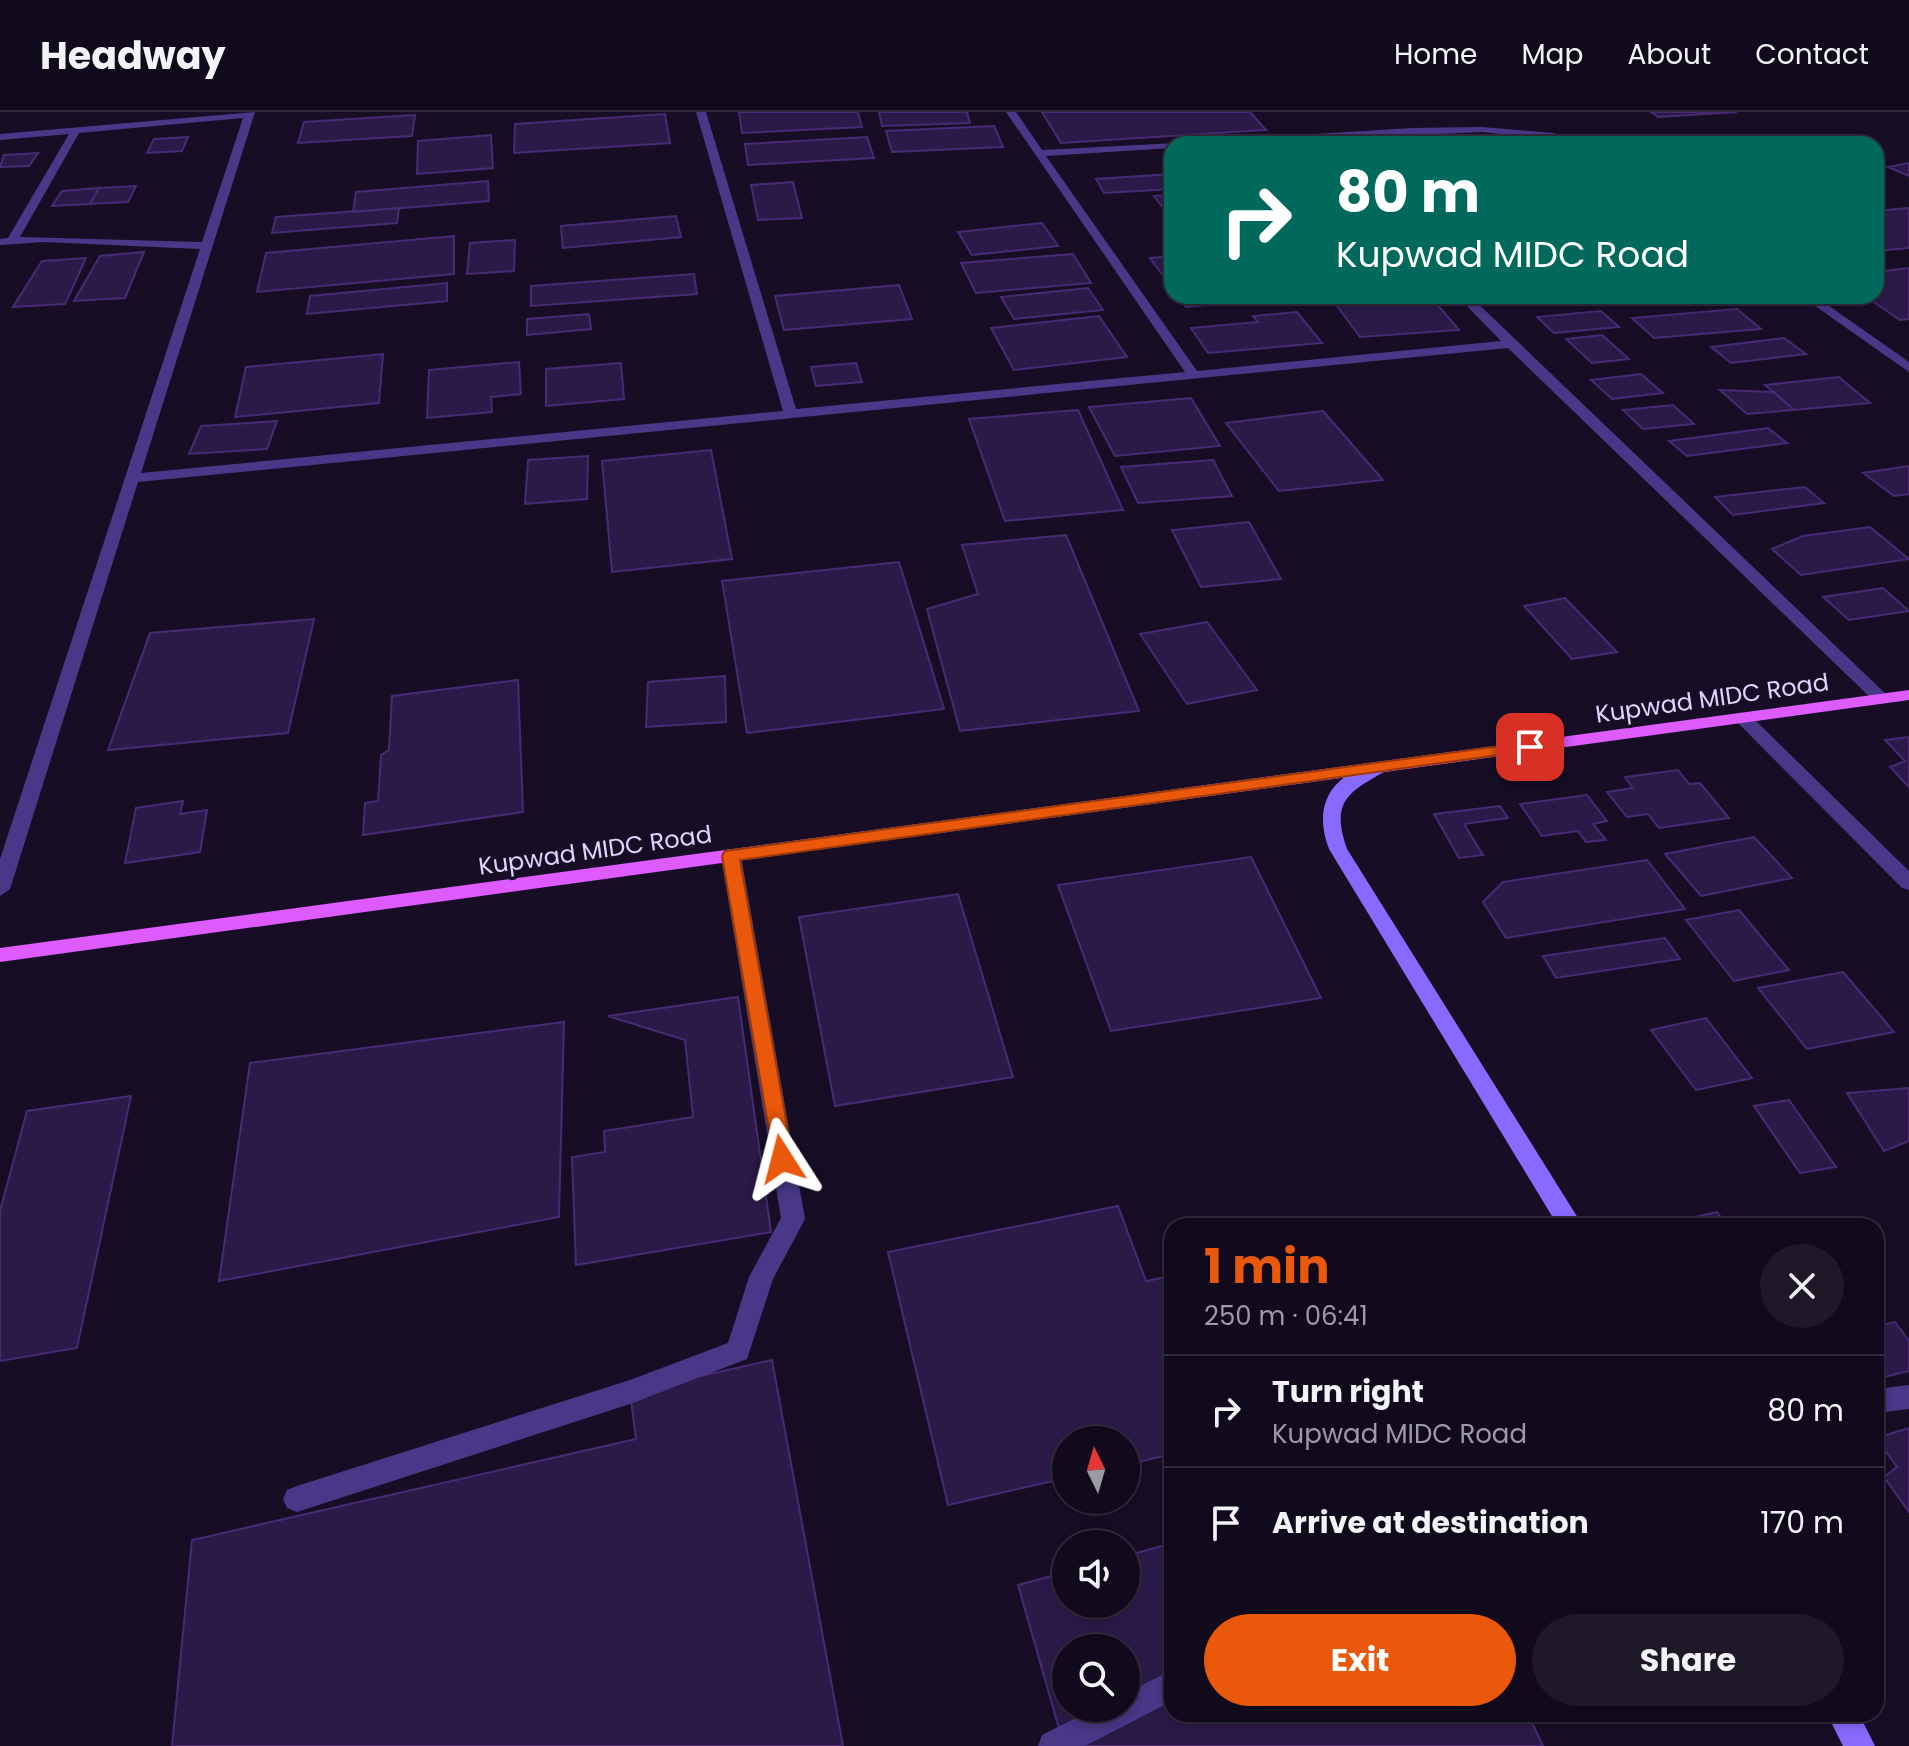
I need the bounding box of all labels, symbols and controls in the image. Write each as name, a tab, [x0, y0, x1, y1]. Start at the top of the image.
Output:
text: Headway	[40, 29, 226, 82]
text: Home	[1394, 35, 1477, 74]
text: Map	[1521, 35, 1583, 74]
text: About	[1627, 35, 1711, 74]
text: Contact	[1755, 35, 1869, 74]
text: 80 m	[1336, 153, 1480, 232]
icon: right	[1204, 168, 1308, 272]
text: Kupwad MIDC Road	[1336, 229, 1689, 280]
street label: Kupwad MIDC Road	[1593, 665, 1831, 731]
pin	[1496, 713, 1564, 781]
icon: arrive	[1508, 725, 1552, 769]
street label: Kupwad MIDC Road	[476, 817, 714, 883]
position arrow	[740, 1117, 824, 1201]
text: 1 min	[1204, 1233, 1330, 1300]
button: close	[1760, 1244, 1844, 1328]
text: 250 m · 06:41	[1204, 1298, 1368, 1334]
text: Turn right	[1272, 1370, 1424, 1413]
icon: right	[1204, 1389, 1248, 1433]
text: 80 m	[1767, 1389, 1844, 1432]
text: Kupwad MIDC Road	[1272, 1416, 1527, 1452]
north arrow	[1052, 1426, 1140, 1514]
map controls	[1052, 1426, 1140, 1722]
icon: arrive	[1204, 1501, 1248, 1545]
text: Arrive at destination	[1272, 1501, 1589, 1544]
text: 170 m	[1760, 1501, 1844, 1544]
button: sound	[1052, 1530, 1140, 1618]
button: Exit	[1204, 1614, 1516, 1706]
button: Share	[1532, 1614, 1844, 1706]
button: search	[1052, 1634, 1140, 1722]

